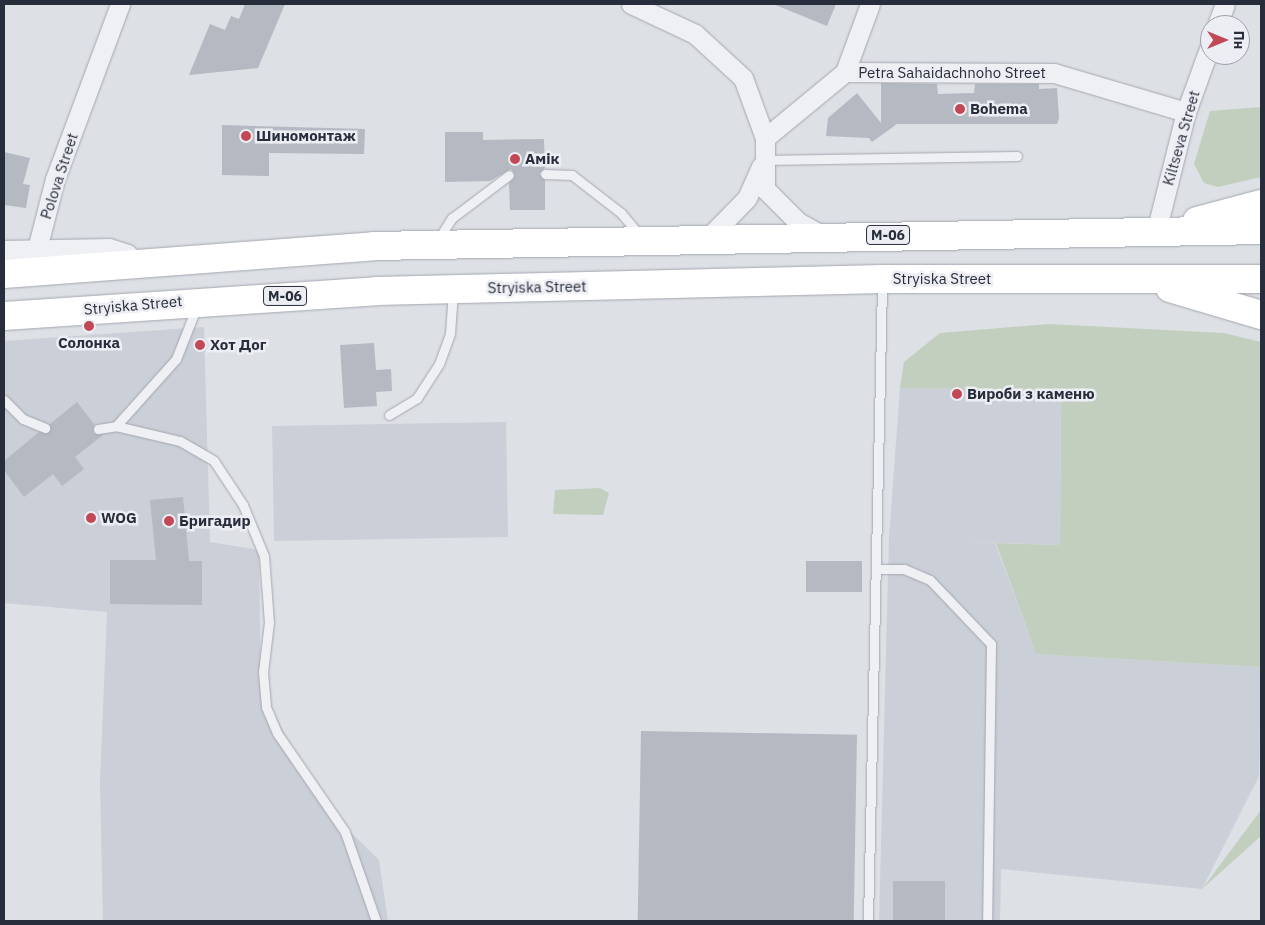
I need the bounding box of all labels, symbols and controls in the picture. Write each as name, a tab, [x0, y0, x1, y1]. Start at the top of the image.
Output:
north arrow	[1200, 15, 1250, 65]
text: Пн	[1230, 31, 1248, 49]
street label: Petra Sahaidachnoho Street	[858, 64, 1046, 82]
street label: Kiltseva Street	[1159, 88, 1203, 188]
place label: Bohema	[970, 100, 1028, 118]
marker: Bohema	[954, 103, 966, 115]
place label: Шиномонтаж	[256, 127, 356, 145]
marker: Шиномонтаж	[240, 130, 252, 142]
street label: Polova Street	[37, 131, 81, 221]
place label: Амік	[525, 150, 559, 168]
marker: Амік	[509, 153, 521, 165]
road number: М-06	[866, 224, 910, 246]
street label: Stryiska Street	[893, 270, 991, 288]
street label: Stryiska Street	[488, 277, 586, 297]
road number: М-06	[262, 284, 308, 308]
street label: Stryiska Street	[83, 292, 183, 318]
marker: Солонка	[83, 320, 95, 332]
place label: Солонка	[58, 334, 120, 352]
place label: Хот Дог	[210, 336, 266, 354]
marker: Хот Дог	[194, 339, 206, 351]
place label: Вироби з каменю	[967, 385, 1095, 403]
marker: Вироби з каменю	[951, 388, 963, 400]
place label: WOG	[101, 509, 137, 527]
marker: WOG	[85, 512, 97, 524]
place label: Бригадир	[179, 512, 251, 530]
marker: Бригадир	[163, 515, 175, 527]

